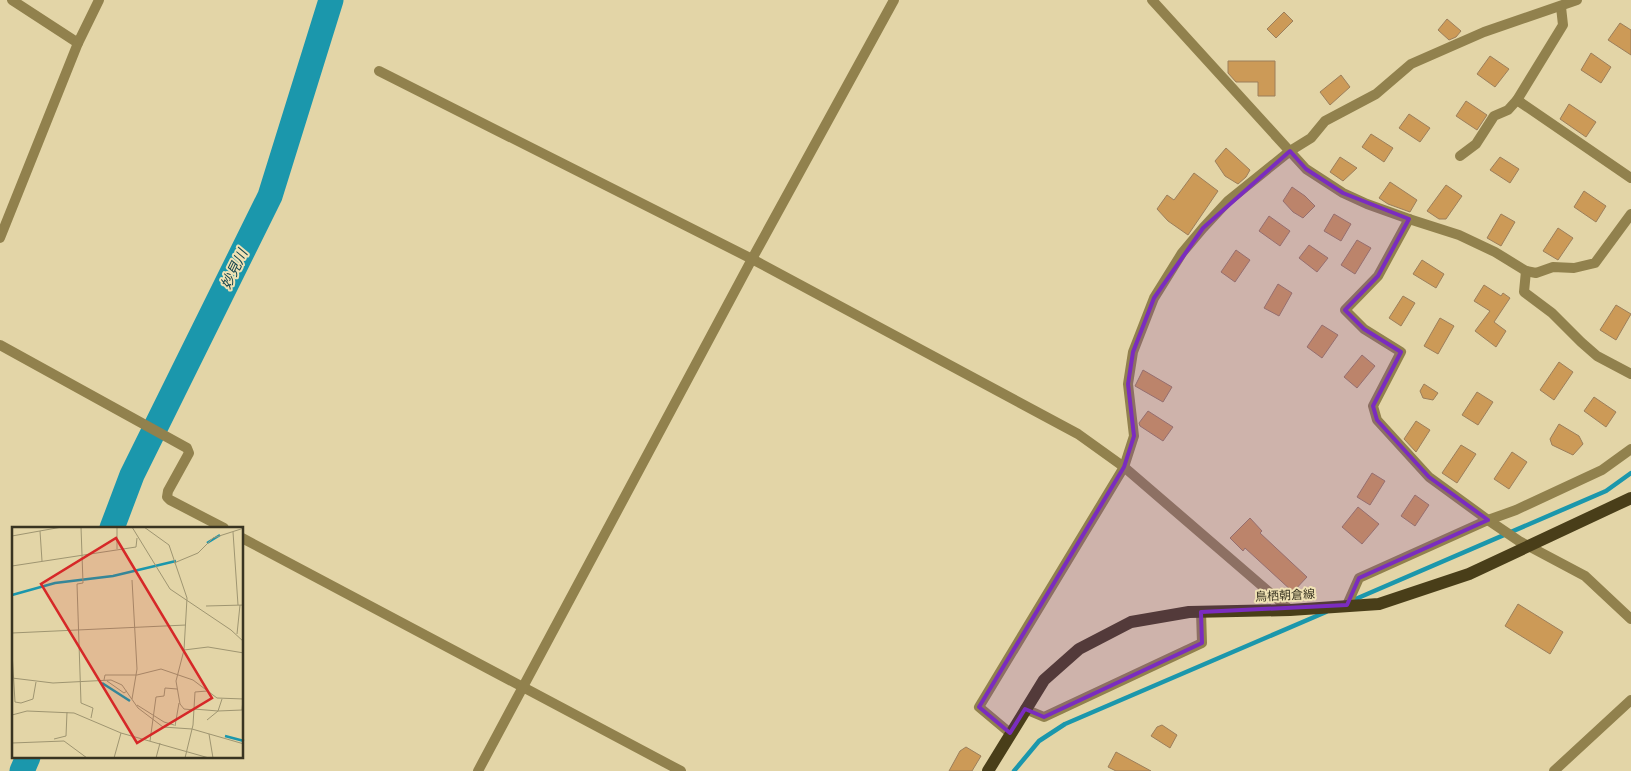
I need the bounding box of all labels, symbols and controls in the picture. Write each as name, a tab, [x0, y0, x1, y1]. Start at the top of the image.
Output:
water label: 妙見川	[217, 244, 252, 292]
inset map	[12, 527, 244, 758]
street label: 鳥栖朝倉線	[1255, 586, 1315, 604]

